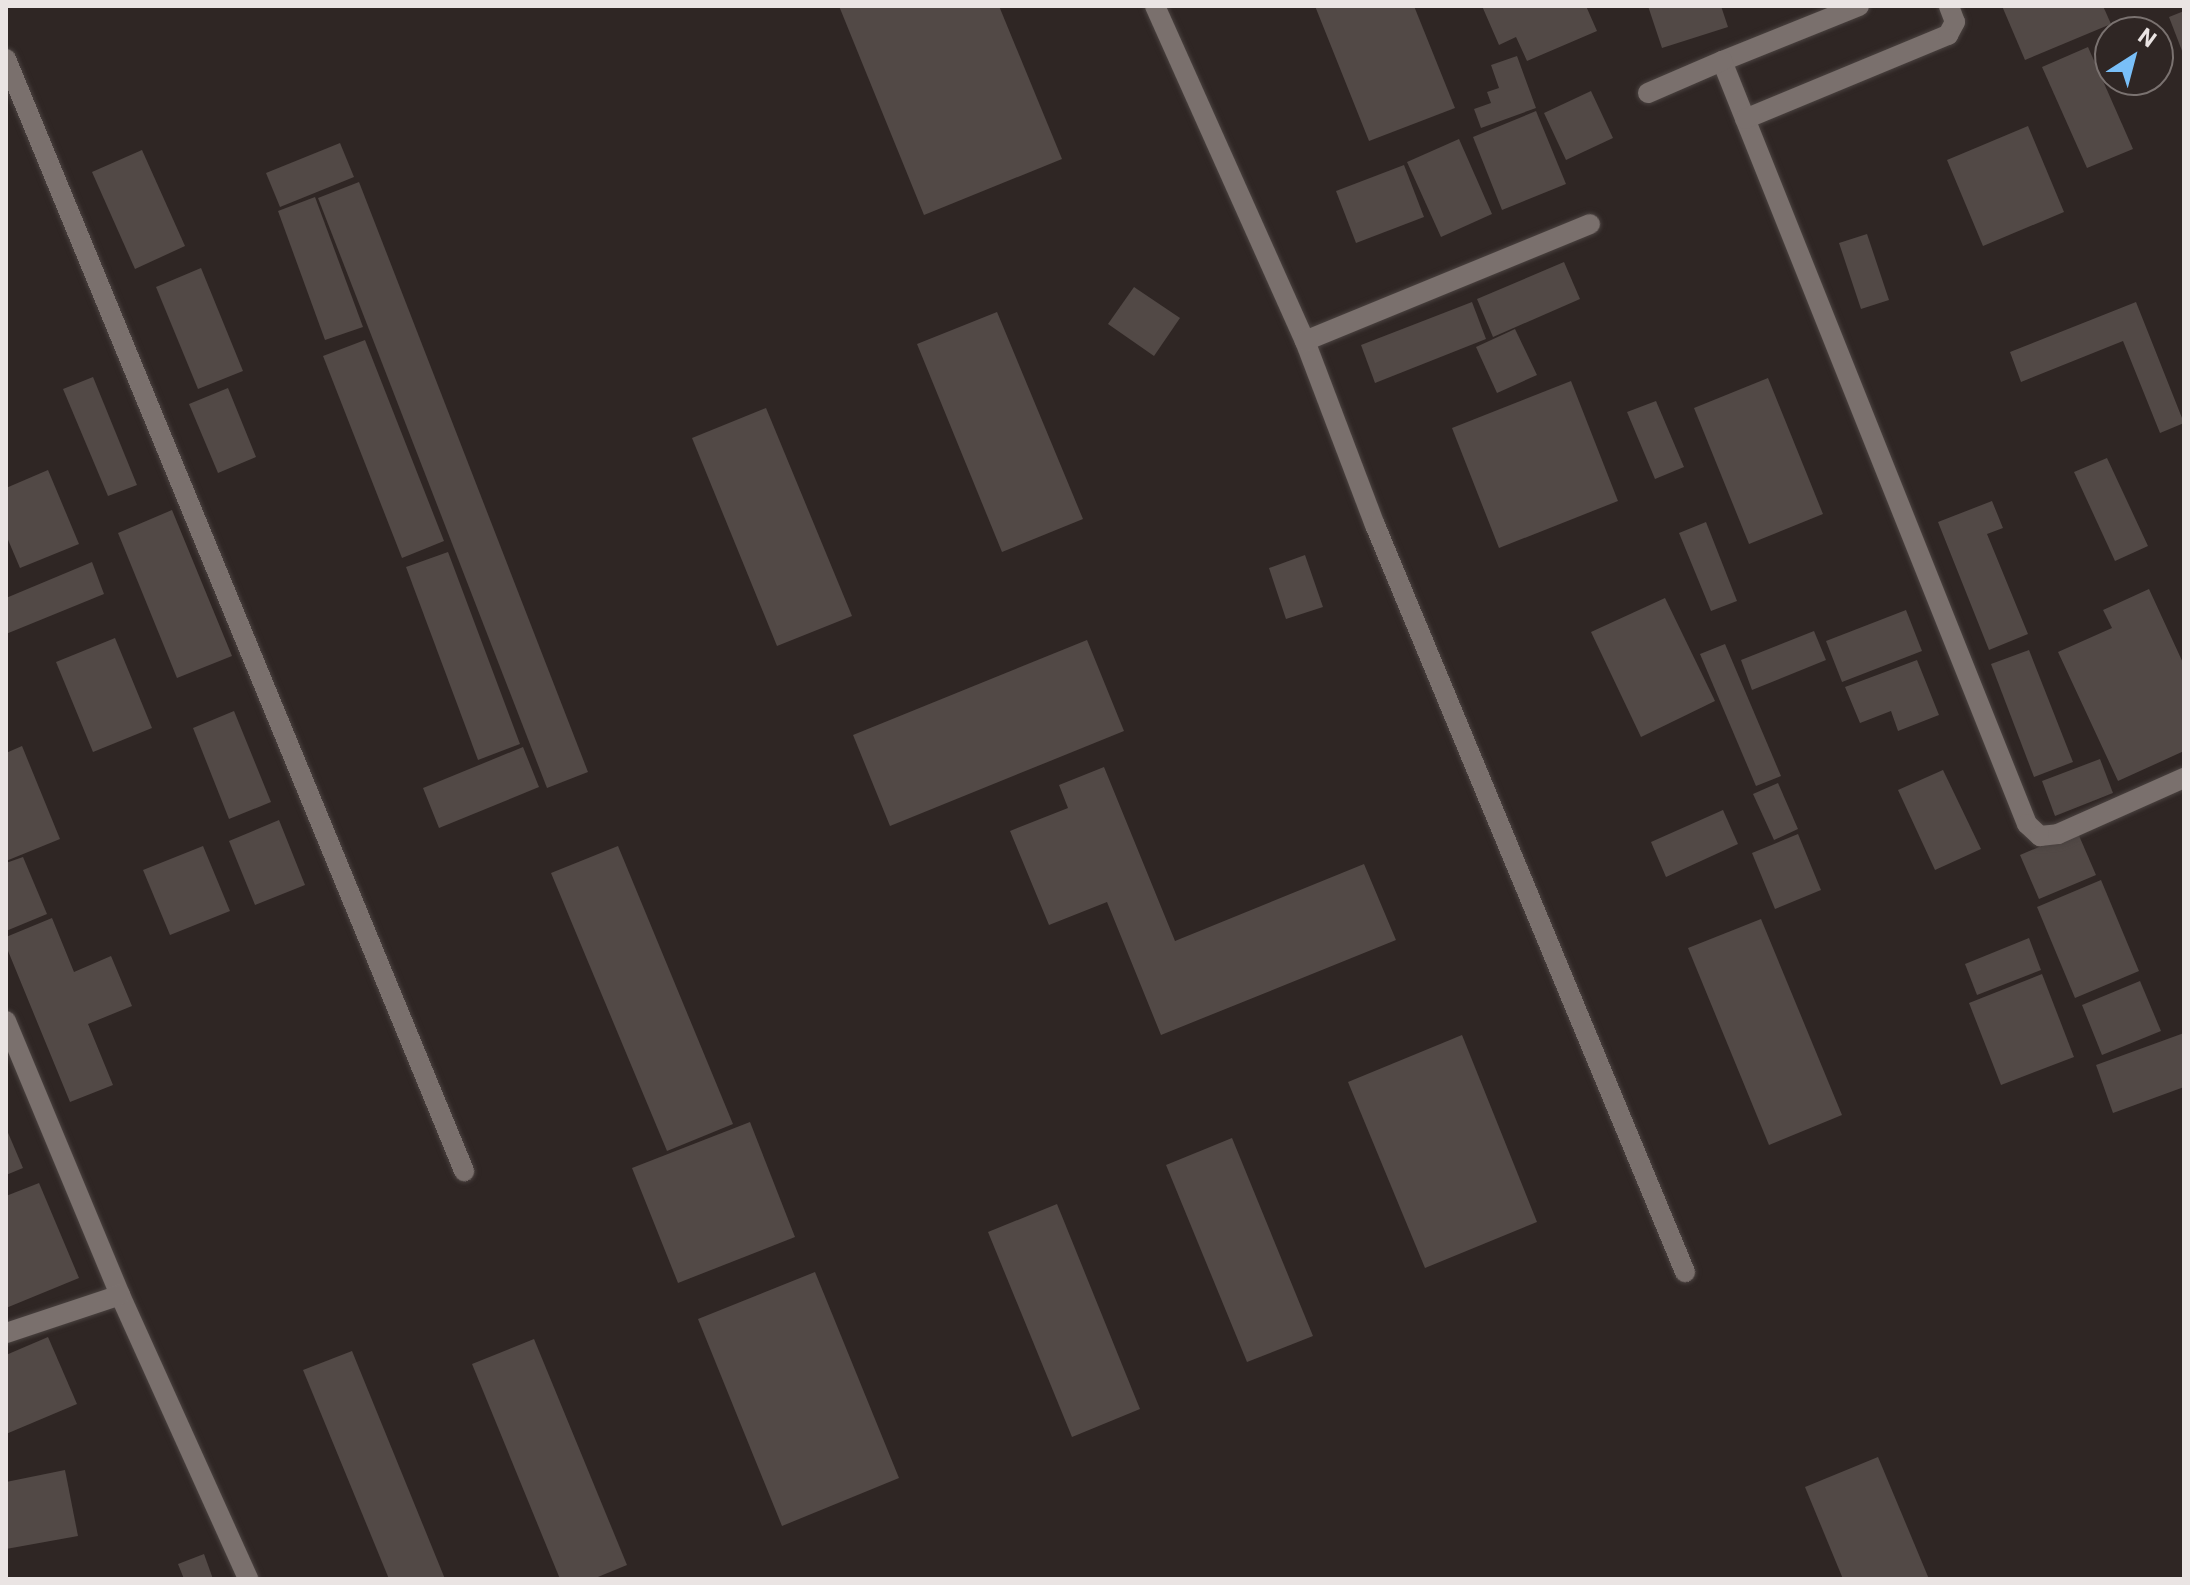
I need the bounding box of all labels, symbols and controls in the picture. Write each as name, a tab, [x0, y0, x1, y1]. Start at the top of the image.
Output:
north arrow	[2094, 16, 2174, 96]
text: N	[2134, 23, 2161, 52]

